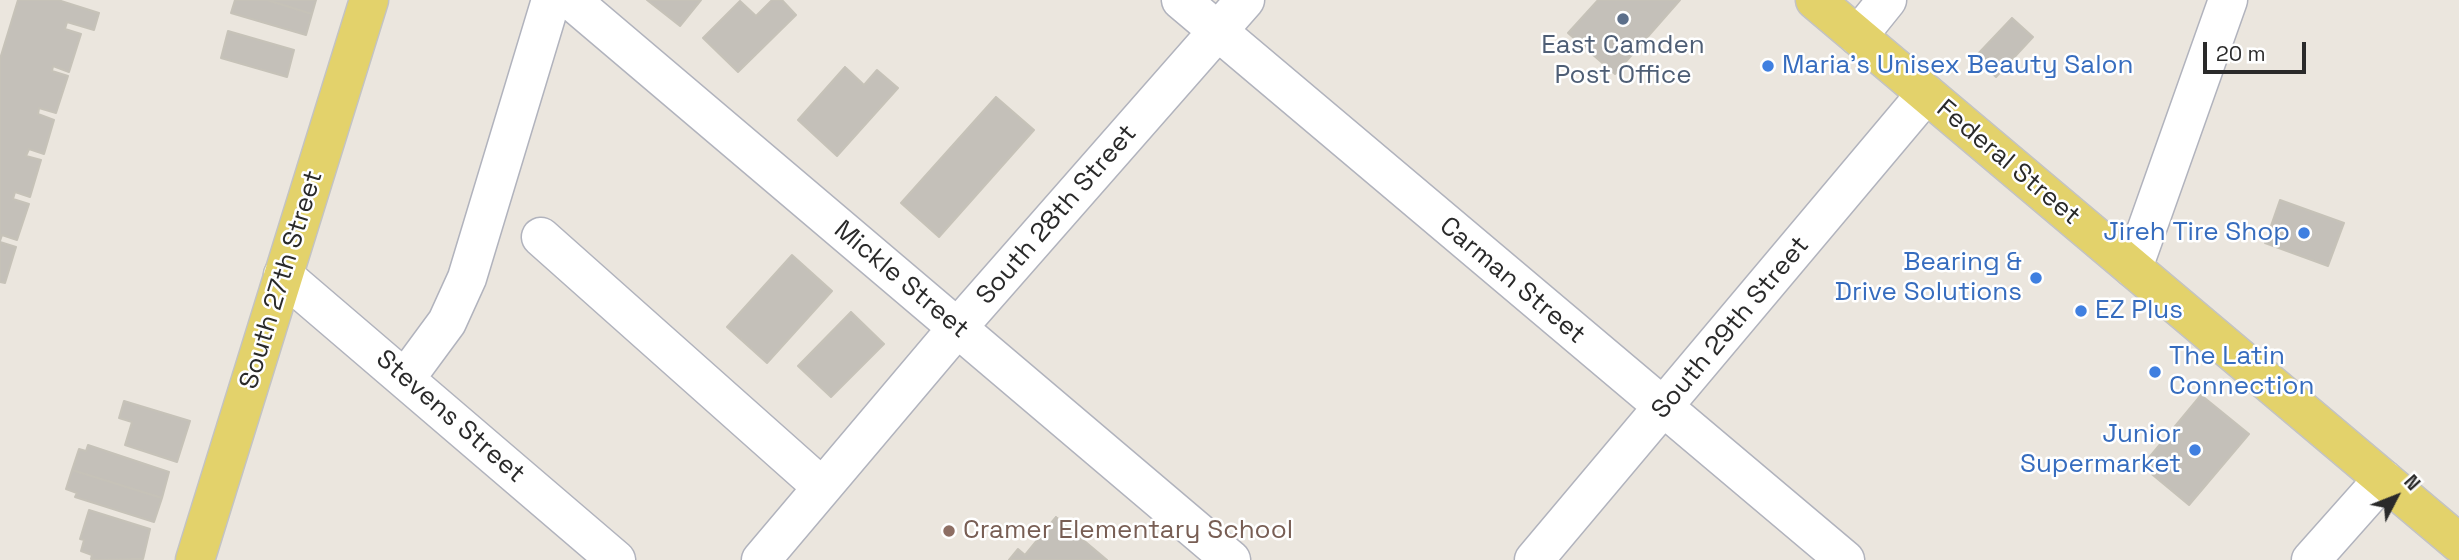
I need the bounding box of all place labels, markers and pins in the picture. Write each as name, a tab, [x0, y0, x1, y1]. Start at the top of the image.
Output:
marker: East Camden Post Office	[1615, 11, 1631, 27]
place label: East Camden Post Office	[1541, 30, 1705, 92]
place label: Maria's Unisex Beauty Salon	[1782, 50, 2134, 82]
marker: Maria's Unisex Beauty Salon	[1760, 58, 1776, 74]
place label: Jireh Tire Shop	[2103, 217, 2290, 249]
marker: Jireh Tire Shop	[2296, 225, 2312, 241]
place label: Bearing & Drive Solutions	[1835, 247, 2022, 308]
marker: Bearing & Drive Solutions	[2028, 270, 2044, 286]
place label: EZ Plus	[2095, 295, 2183, 327]
marker: EZ Plus	[2073, 303, 2089, 319]
place label: The Latin Connection	[2169, 341, 2314, 402]
marker: The Latin Connection	[2147, 364, 2163, 380]
place label: Junior Supermarket	[2020, 419, 2181, 480]
marker: Junior Supermarket	[2187, 442, 2203, 458]
place label: Cramer Elementary School	[963, 515, 1293, 547]
marker: Cramer Elementary School	[941, 523, 957, 539]

